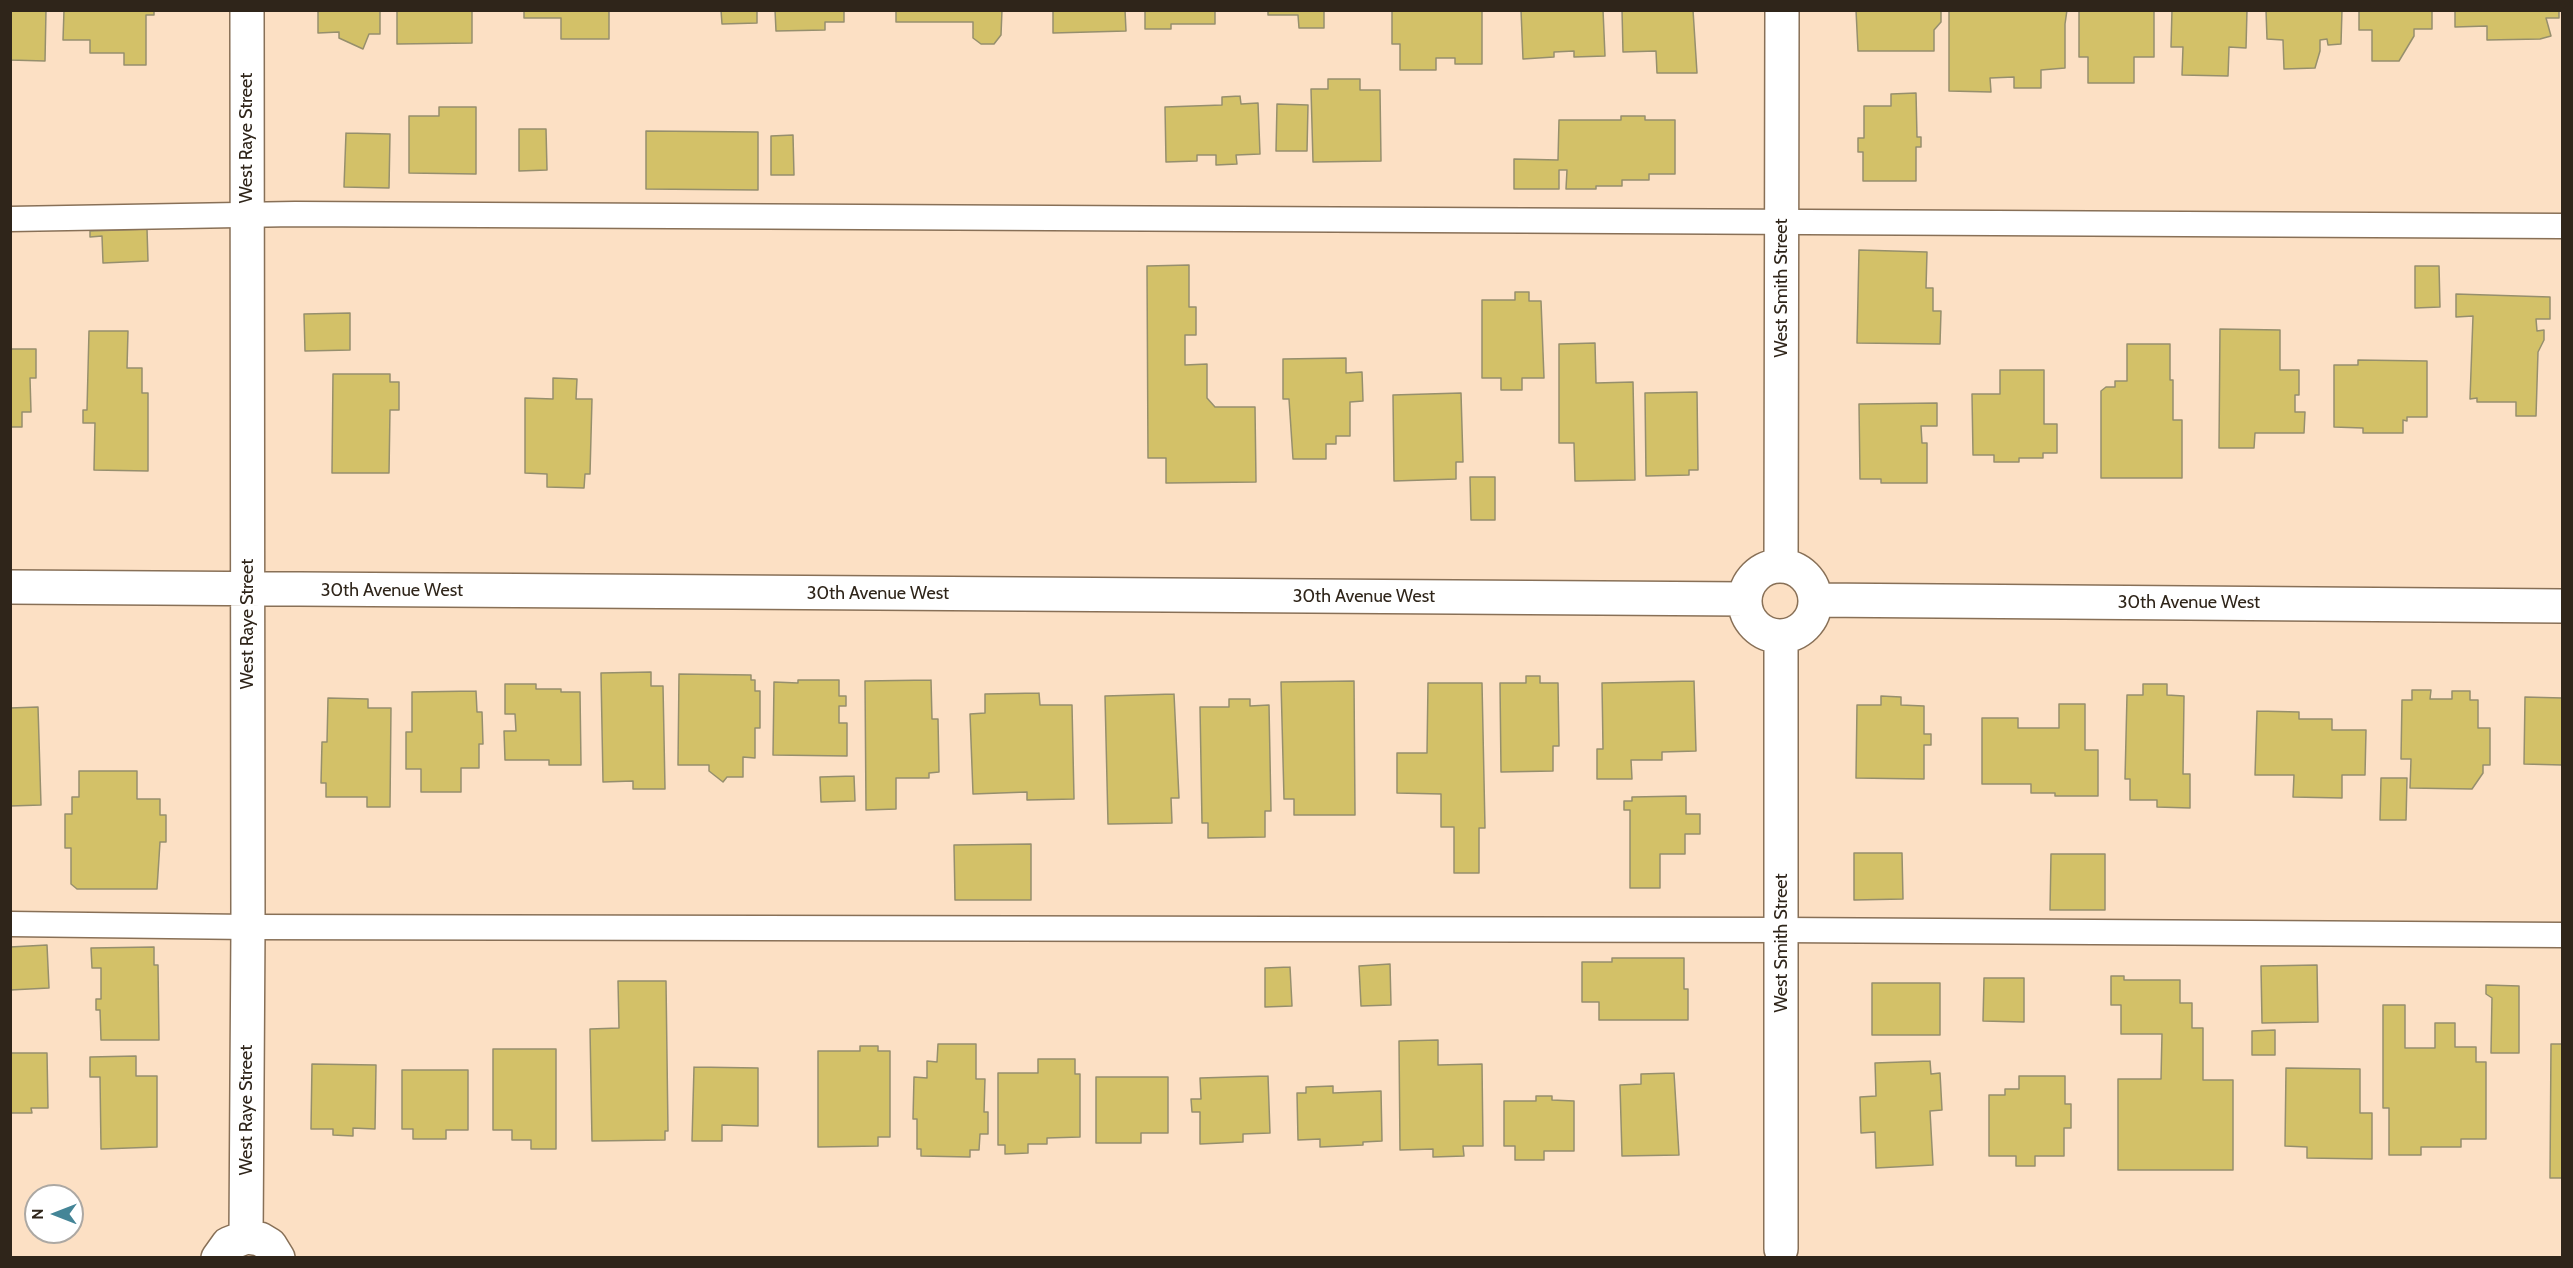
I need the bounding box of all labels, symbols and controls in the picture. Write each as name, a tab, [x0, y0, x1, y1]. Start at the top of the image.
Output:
street label: West Raye Street	[236, 73, 258, 203]
street label: West Smith Street	[1771, 218, 1793, 358]
street label: West Raye Street	[237, 559, 259, 689]
street label: 30th Avenue West	[321, 580, 463, 602]
street label: 30th Avenue West	[807, 583, 949, 605]
street label: 30th Avenue West	[1293, 586, 1435, 608]
street label: 30th Avenue West	[2118, 592, 2260, 614]
street label: West Smith Street	[1771, 873, 1793, 1013]
street label: West Raye Street	[236, 1045, 258, 1175]
north arrow	[24, 1184, 84, 1244]
text: N	[28, 1208, 47, 1220]

